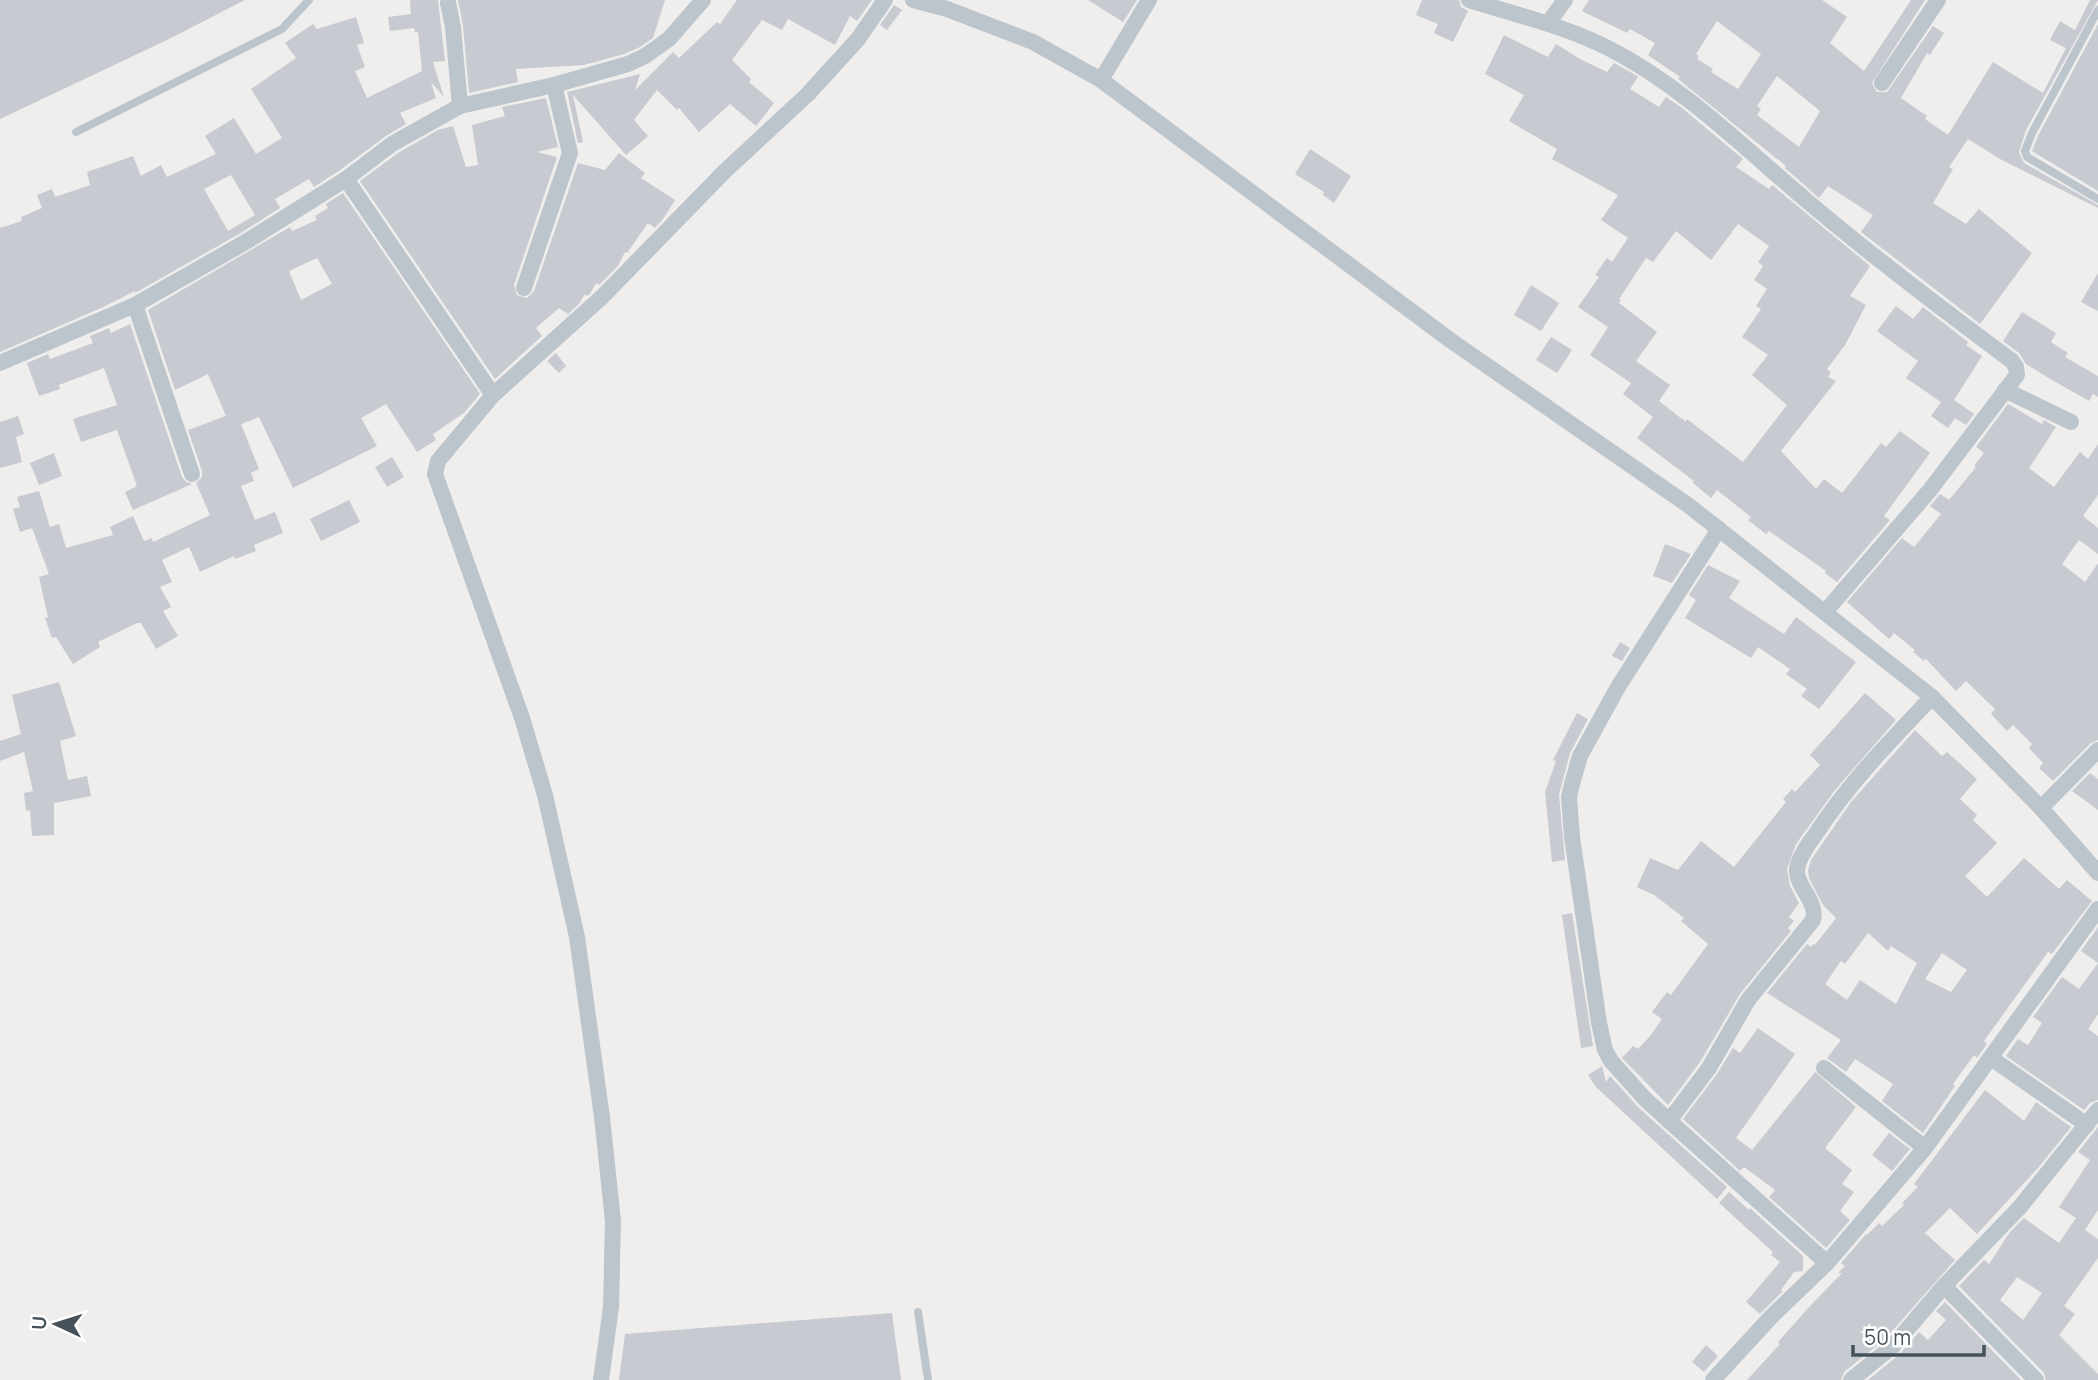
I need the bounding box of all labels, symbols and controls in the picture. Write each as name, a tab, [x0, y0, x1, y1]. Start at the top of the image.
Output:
north arrow	[21, 1289, 91, 1359]
scale bar	[1853, 1314, 1984, 1358]
text: U	[26, 1315, 52, 1331]
text: 50 m	[1864, 1323, 1911, 1351]

